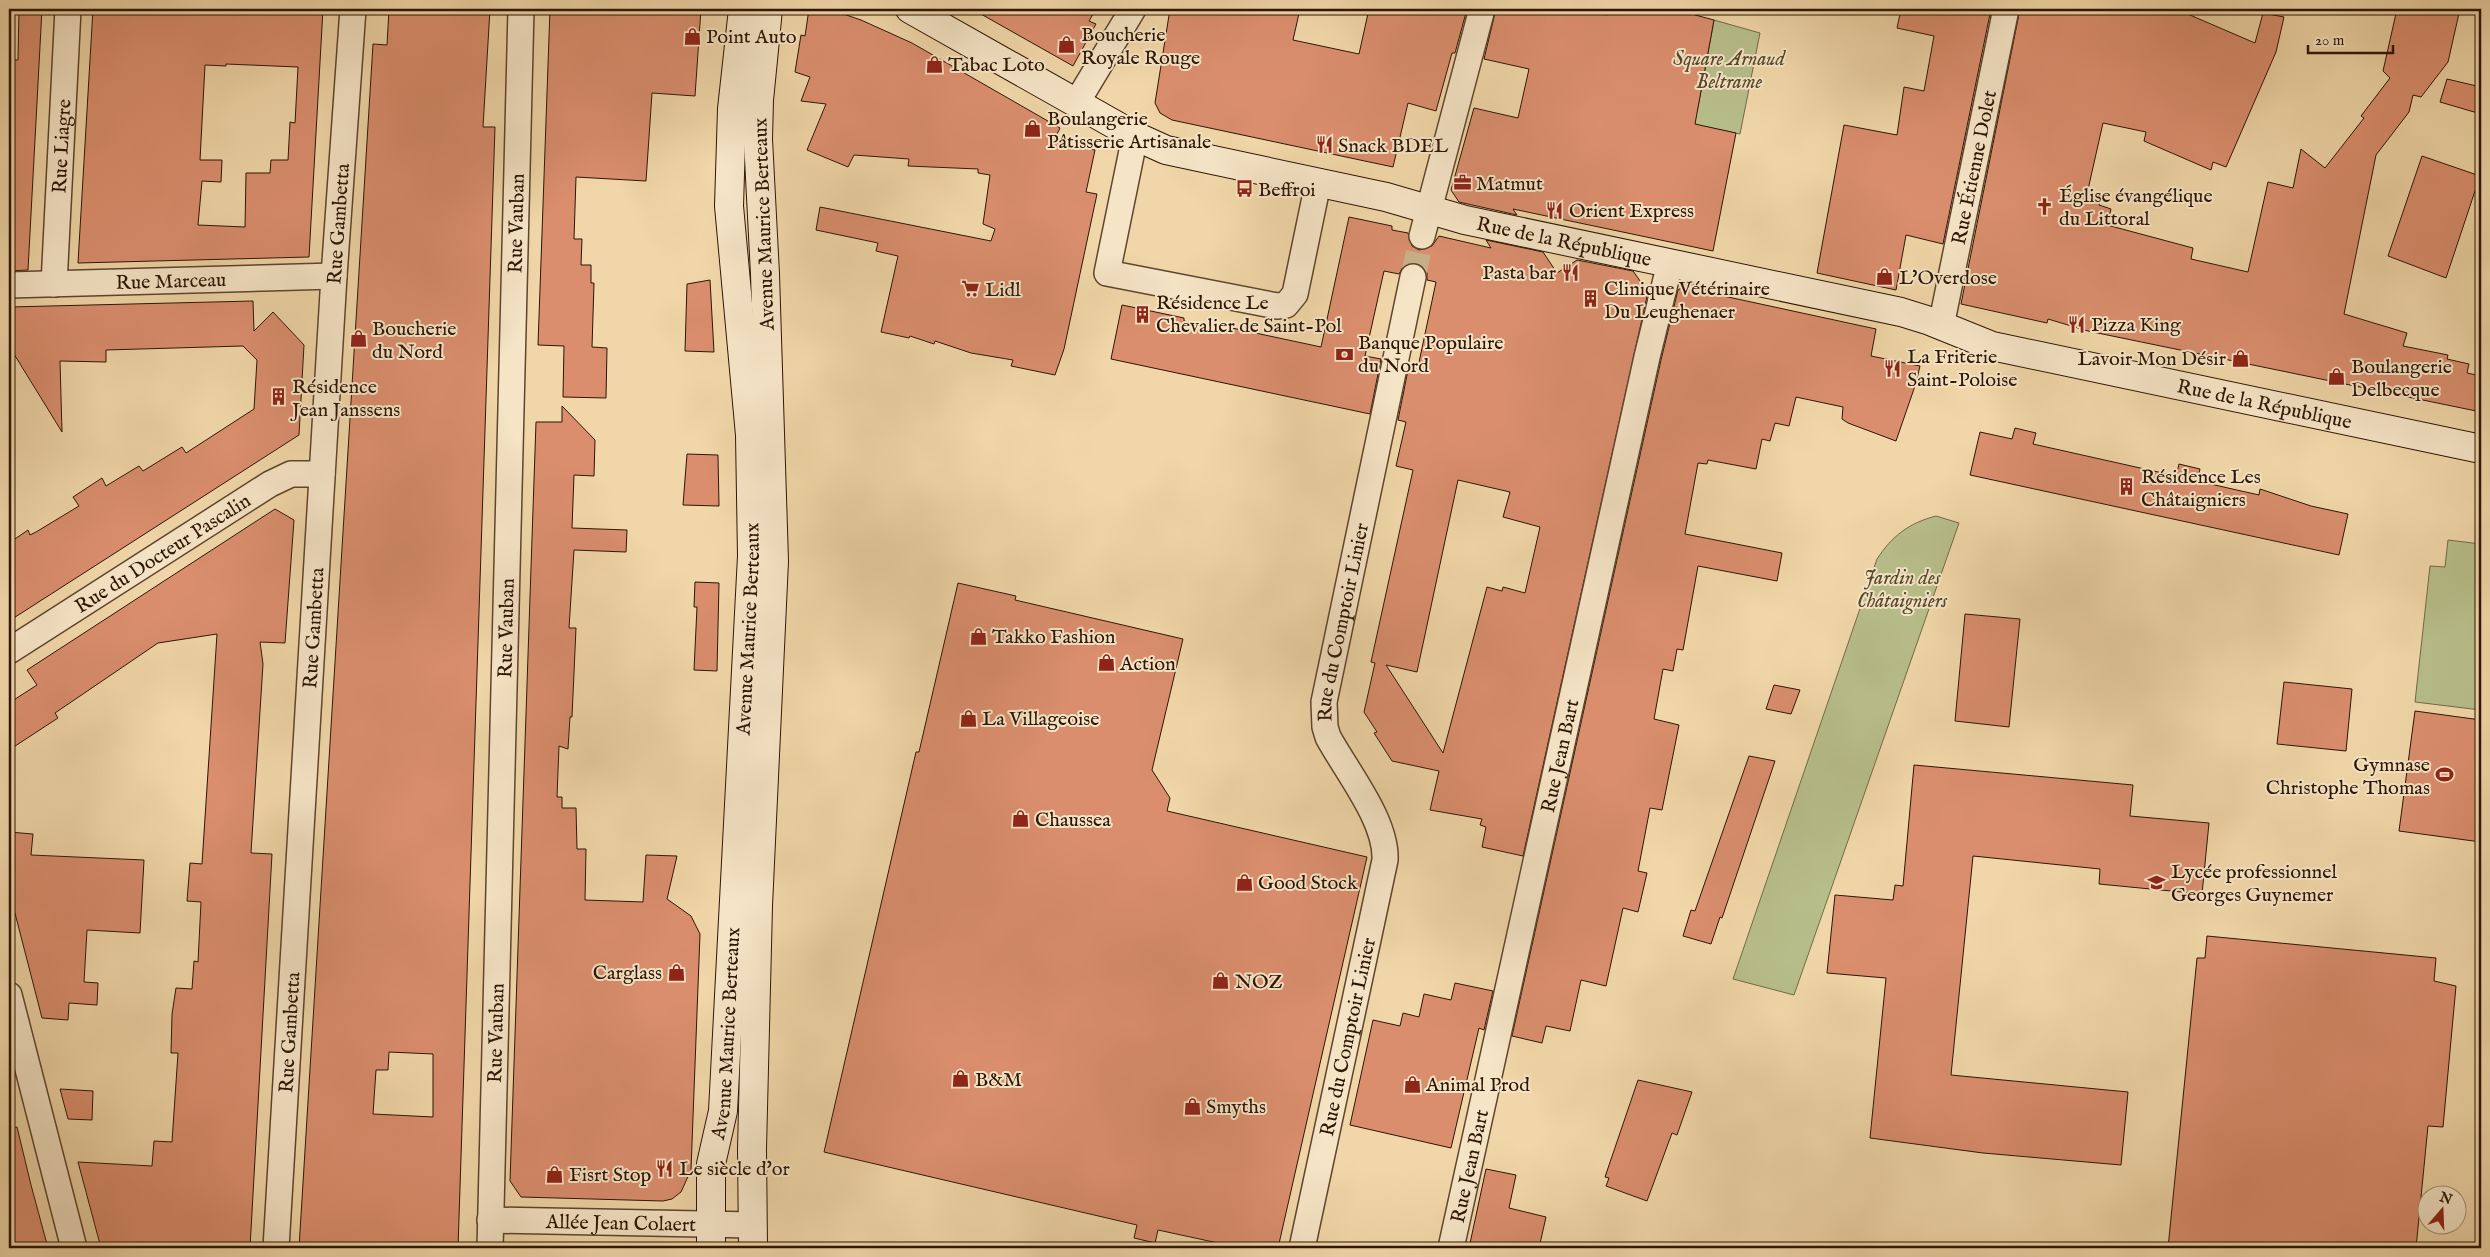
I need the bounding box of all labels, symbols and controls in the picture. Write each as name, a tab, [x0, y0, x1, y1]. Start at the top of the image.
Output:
scale bar	[2308, 22, 2392, 54]
place label: Boucherie Royale Rouge	[1081, 23, 1200, 71]
place label: Point Auto	[706, 25, 797, 50]
shop icon: Point Auto	[682, 26, 702, 46]
text: 20 m	[2315, 31, 2345, 50]
shop icon: Boucherie Royale Rouge	[1057, 35, 1077, 55]
park label: Square Arnaud Beltrame	[1673, 47, 1786, 95]
place label: Tabac Loto	[948, 53, 1045, 78]
shop icon: Tabac Loto	[924, 54, 944, 74]
street label: Rue Étienne Dolet	[1947, 88, 2003, 247]
street label: Rue Liagre	[48, 98, 77, 194]
place label: Boulangerie Pâtisserie Artisanale	[1047, 107, 1211, 155]
street label: Avenue Maurice Berteaux	[748, 117, 781, 332]
shop icon: Boulangerie Pâtisserie Artisanale	[1023, 119, 1043, 139]
place label: Snack BDEL	[1338, 134, 1449, 159]
restaurant icon: Snack BDEL	[1314, 135, 1334, 155]
street label: Rue Gambetta	[323, 162, 356, 285]
place label: Matmut	[1476, 172, 1543, 197]
street label: Rue Vauban	[503, 173, 531, 274]
office icon: Matmut	[1452, 173, 1472, 193]
place label: Beffroi	[1258, 178, 1316, 203]
bus stop icon: Beffroi	[1234, 179, 1254, 199]
place label: Église évangélique du Littoral	[2059, 184, 2213, 232]
church icon: Église évangélique du Littoral	[2035, 196, 2055, 216]
place label: Orient Express	[1569, 199, 1694, 224]
restaurant icon: Orient Express	[1545, 200, 1565, 220]
street label: Rue de la République	[1474, 212, 1654, 273]
place label: Pasta bar	[1482, 261, 1557, 286]
restaurant icon: Pasta bar	[1560, 262, 1580, 282]
place label: L'Overdose	[1899, 266, 1997, 291]
shop icon: L'Overdose	[1875, 267, 1895, 287]
street label: Rue Marceau	[115, 268, 227, 296]
place label: Clinique Vétérinaire Du Leughenaer	[1604, 277, 1770, 325]
place label: Lidl	[985, 278, 1021, 303]
supermarket icon: Lidl	[961, 279, 981, 299]
building icon: Clinique Vétérinaire Du Leughenaer	[1580, 289, 1600, 309]
place label: Résidence Le Chevalier de Saint-Pol	[1156, 291, 1342, 339]
building icon: Résidence Le Chevalier de Saint-Pol	[1132, 304, 1152, 324]
place label: Pizza King	[2091, 313, 2182, 338]
restaurant icon: Pizza King	[2067, 314, 2087, 334]
place label: Boucherie du Nord	[372, 317, 456, 365]
shop icon: Boucherie du Nord	[348, 329, 368, 349]
place label: Banque Populaire du Nord	[1358, 331, 1503, 379]
bank icon: Banque Populaire du Nord	[1334, 344, 1354, 364]
place label: La Friterie Saint-Poloise	[1907, 345, 2018, 393]
place label: Lavoir Mon Désir	[2078, 347, 2227, 372]
shop icon: Lavoir Mon Désir	[2230, 348, 2250, 368]
place label: Boulangerie Delbecque	[2351, 355, 2452, 403]
restaurant icon: La Friterie Saint-Poloise	[1883, 358, 1903, 378]
shop icon: Boulangerie Delbecque	[2327, 367, 2347, 387]
street label: Rue de la République	[2175, 374, 2354, 435]
place label: Résidence Jean Janssens	[290, 375, 400, 423]
building icon: Résidence Jean Janssens	[268, 387, 288, 407]
place label: Résidence Les Châtaigniers	[2141, 465, 2261, 513]
building icon: Résidence Les Châtaigniers	[2117, 477, 2137, 497]
street label: Rue du Docteur Pascalin	[70, 488, 256, 620]
street label: Rue du Comptoir Linier	[1312, 520, 1375, 722]
street label: Avenue Maurice Berteaux	[732, 522, 766, 737]
park label: Jardin des Châtaigniers	[1857, 566, 1947, 615]
street label: Rue Gambetta	[298, 567, 331, 689]
street label: Rue Vauban	[493, 578, 521, 678]
place label: Takko Fashion	[992, 625, 1116, 650]
shop icon: Takko Fashion	[968, 626, 988, 646]
place label: Action	[1119, 652, 1176, 677]
shop icon: Action	[1096, 653, 1116, 673]
street label: Rue Jean Bart	[1536, 697, 1585, 815]
place label: La Villageoise	[982, 707, 1100, 732]
shop icon: La Villageoise	[958, 708, 978, 728]
place label: Gymnase Christophe Thomas	[2266, 753, 2430, 801]
sports icon: Gymnase Christophe Thomas	[2434, 765, 2454, 785]
place label: Chaussea	[1035, 808, 1111, 833]
shop icon: Chaussea	[1011, 809, 1031, 829]
place label: Lycée professionnel Georges Guynemer	[2171, 860, 2337, 908]
place label: Good Stock	[1258, 871, 1358, 896]
shop icon: Good Stock	[1234, 872, 1254, 892]
school or university icon: Lycée professionnel Georges Guynemer	[2147, 873, 2167, 893]
street label: Avenue Maurice Berteaux	[706, 926, 747, 1143]
street label: Rue du Comptoir Linier	[1315, 935, 1382, 1139]
place label: Carglass	[593, 961, 662, 986]
shop icon: Carglass	[666, 962, 686, 982]
place label: NOZ	[1235, 970, 1283, 995]
street label: Rue Gambetta	[274, 971, 306, 1094]
shop icon: NOZ	[1211, 971, 1231, 991]
street label: Rue Vauban	[483, 983, 511, 1083]
place label: B&M	[975, 1068, 1022, 1093]
shop icon: B&M	[951, 1069, 971, 1089]
place label: Animal Prod	[1425, 1073, 1530, 1098]
shop icon: Animal Prod	[1402, 1074, 1422, 1094]
place label: Smyths	[1206, 1095, 1266, 1120]
shop icon: Smyths	[1182, 1096, 1202, 1116]
street label: Rue Jean Bart	[1446, 1107, 1495, 1225]
place label: Le siècle d'or	[679, 1157, 791, 1182]
restaurant icon: Le siècle d'or	[655, 1158, 675, 1178]
place label: Fisrt Stop	[569, 1163, 651, 1188]
shop icon: Fisrt Stop	[545, 1164, 565, 1184]
north arrow	[2418, 1184, 2468, 1234]
text: N	[2436, 1188, 2455, 1209]
street label: Allée Jean Colaert	[545, 1210, 696, 1238]

